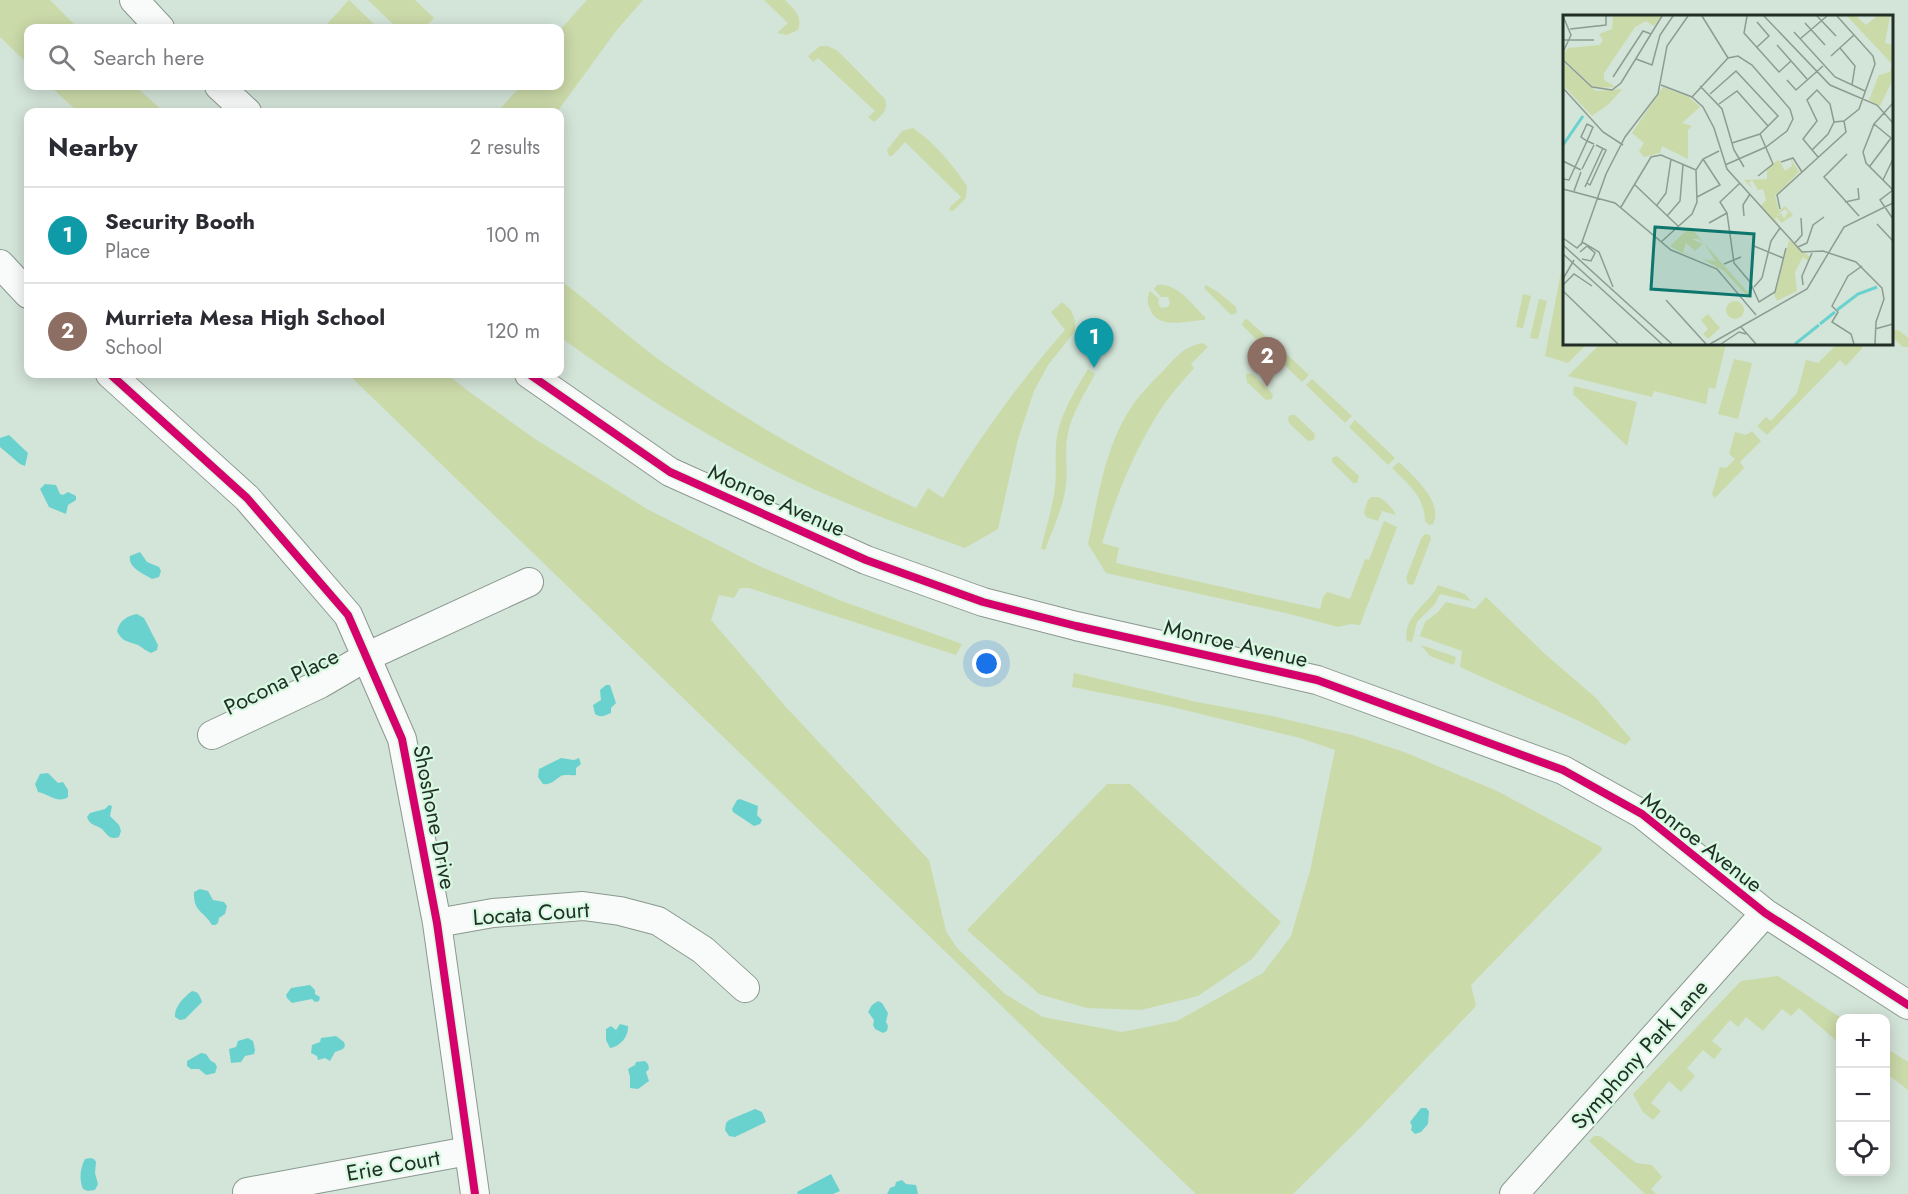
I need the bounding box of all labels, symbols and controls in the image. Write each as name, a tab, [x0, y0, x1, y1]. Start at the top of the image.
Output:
inset map	[1563, 15, 1893, 345]
search box	[24, 24, 564, 90]
icon: search	[45, 41, 78, 74]
text: Search here	[93, 41, 204, 73]
text: Nearby	[48, 128, 137, 166]
text: 2 results	[470, 133, 540, 162]
text: Security Booth	[105, 205, 255, 237]
text: 1	[62, 221, 73, 250]
text: 100 m	[485, 221, 540, 250]
text: Place	[105, 237, 150, 266]
text: Murrieta Mesa High School	[105, 301, 385, 333]
text: 2	[61, 317, 74, 346]
text: 120 m	[486, 317, 540, 346]
pin: 1	[1074, 318, 1114, 368]
text: School	[105, 333, 162, 362]
pin: 2	[1248, 338, 1286, 387]
street label: Monroe Avenue	[703, 455, 851, 545]
street label: Monroe Avenue	[1161, 611, 1311, 675]
street label: Pocona Place	[218, 639, 344, 723]
your location	[972, 649, 1001, 678]
street label: Shoshone Drive	[405, 742, 465, 892]
street label: Monroe Avenue	[1634, 784, 1770, 900]
street label: Locata Court	[472, 893, 591, 933]
street label: Symphony Park Lane	[1563, 972, 1715, 1136]
map controls	[1836, 1014, 1890, 1176]
button: +	[1836, 1014, 1890, 1068]
button: −	[1836, 1068, 1890, 1122]
button: locate	[1836, 1122, 1890, 1176]
street label: Erie Court	[344, 1141, 443, 1189]

